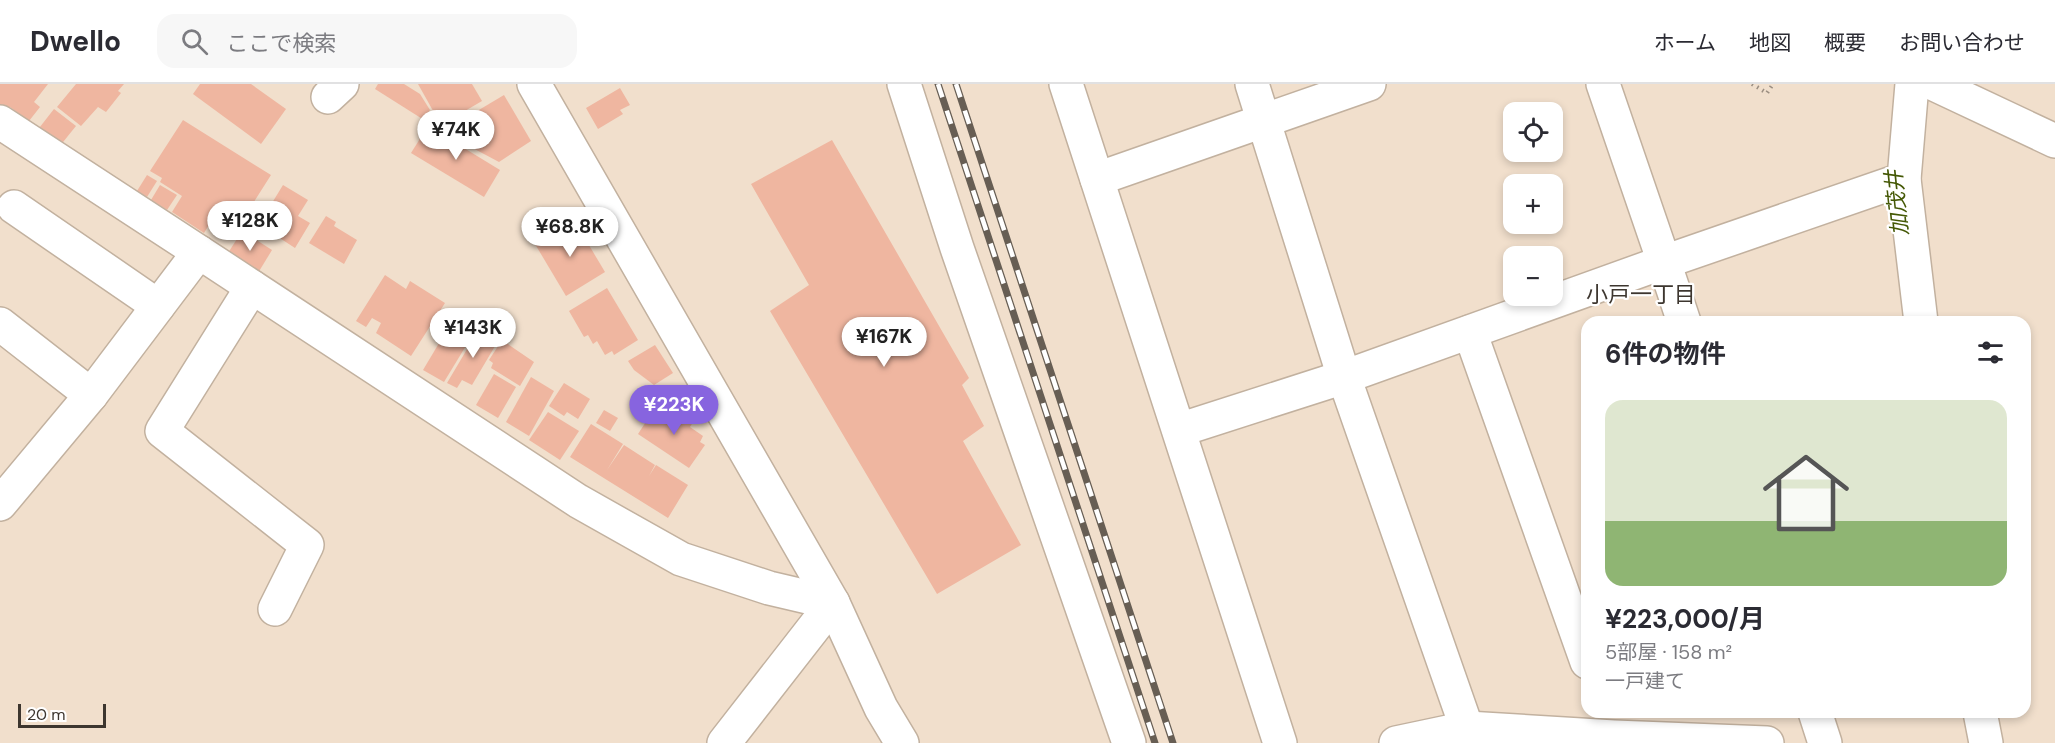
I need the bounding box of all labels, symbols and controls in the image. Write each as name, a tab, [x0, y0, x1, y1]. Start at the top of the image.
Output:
search box	[157, 14, 577, 68]
text: Dwello	[30, 23, 121, 60]
icon: search	[178, 25, 211, 58]
text: ここで検索	[226, 29, 336, 58]
text: ホーム	[1654, 29, 1716, 57]
text: 地図	[1749, 29, 1791, 57]
text: 概要	[1824, 29, 1866, 57]
text: お問い合わせ	[1899, 29, 2025, 57]
map controls	[1503, 102, 1563, 306]
button: locate	[1503, 102, 1563, 162]
pin: ¥74K	[420, 110, 492, 161]
text: ¥74K	[431, 116, 481, 142]
water label: 加茂井	[1879, 167, 1915, 237]
button: +	[1503, 174, 1563, 234]
pin: ¥128K	[208, 201, 292, 252]
text: ¥128K	[221, 207, 279, 233]
pin: ¥68.8K	[521, 207, 619, 258]
text: ¥68.8K	[535, 213, 605, 239]
button: −	[1503, 246, 1563, 306]
district label: 小戸一丁目	[1586, 280, 1696, 309]
pin: ¥143K	[431, 308, 515, 359]
text: ¥143K	[444, 314, 502, 340]
pin: ¥167K	[842, 317, 926, 368]
text: ¥167K	[856, 323, 912, 349]
icon: filters	[1974, 336, 2007, 369]
text: 6件の物件	[1605, 337, 1725, 371]
pin: ¥223K	[632, 385, 716, 436]
text: ¥223K	[643, 391, 705, 417]
icon: home	[1752, 439, 1860, 547]
text: ¥223,000/月	[1605, 602, 1765, 636]
text: 5部屋 · 158 m²	[1605, 639, 1732, 665]
text: 一戸建て	[1605, 668, 1685, 694]
scale bar	[18, 701, 106, 728]
text: 20 m	[27, 704, 66, 725]

